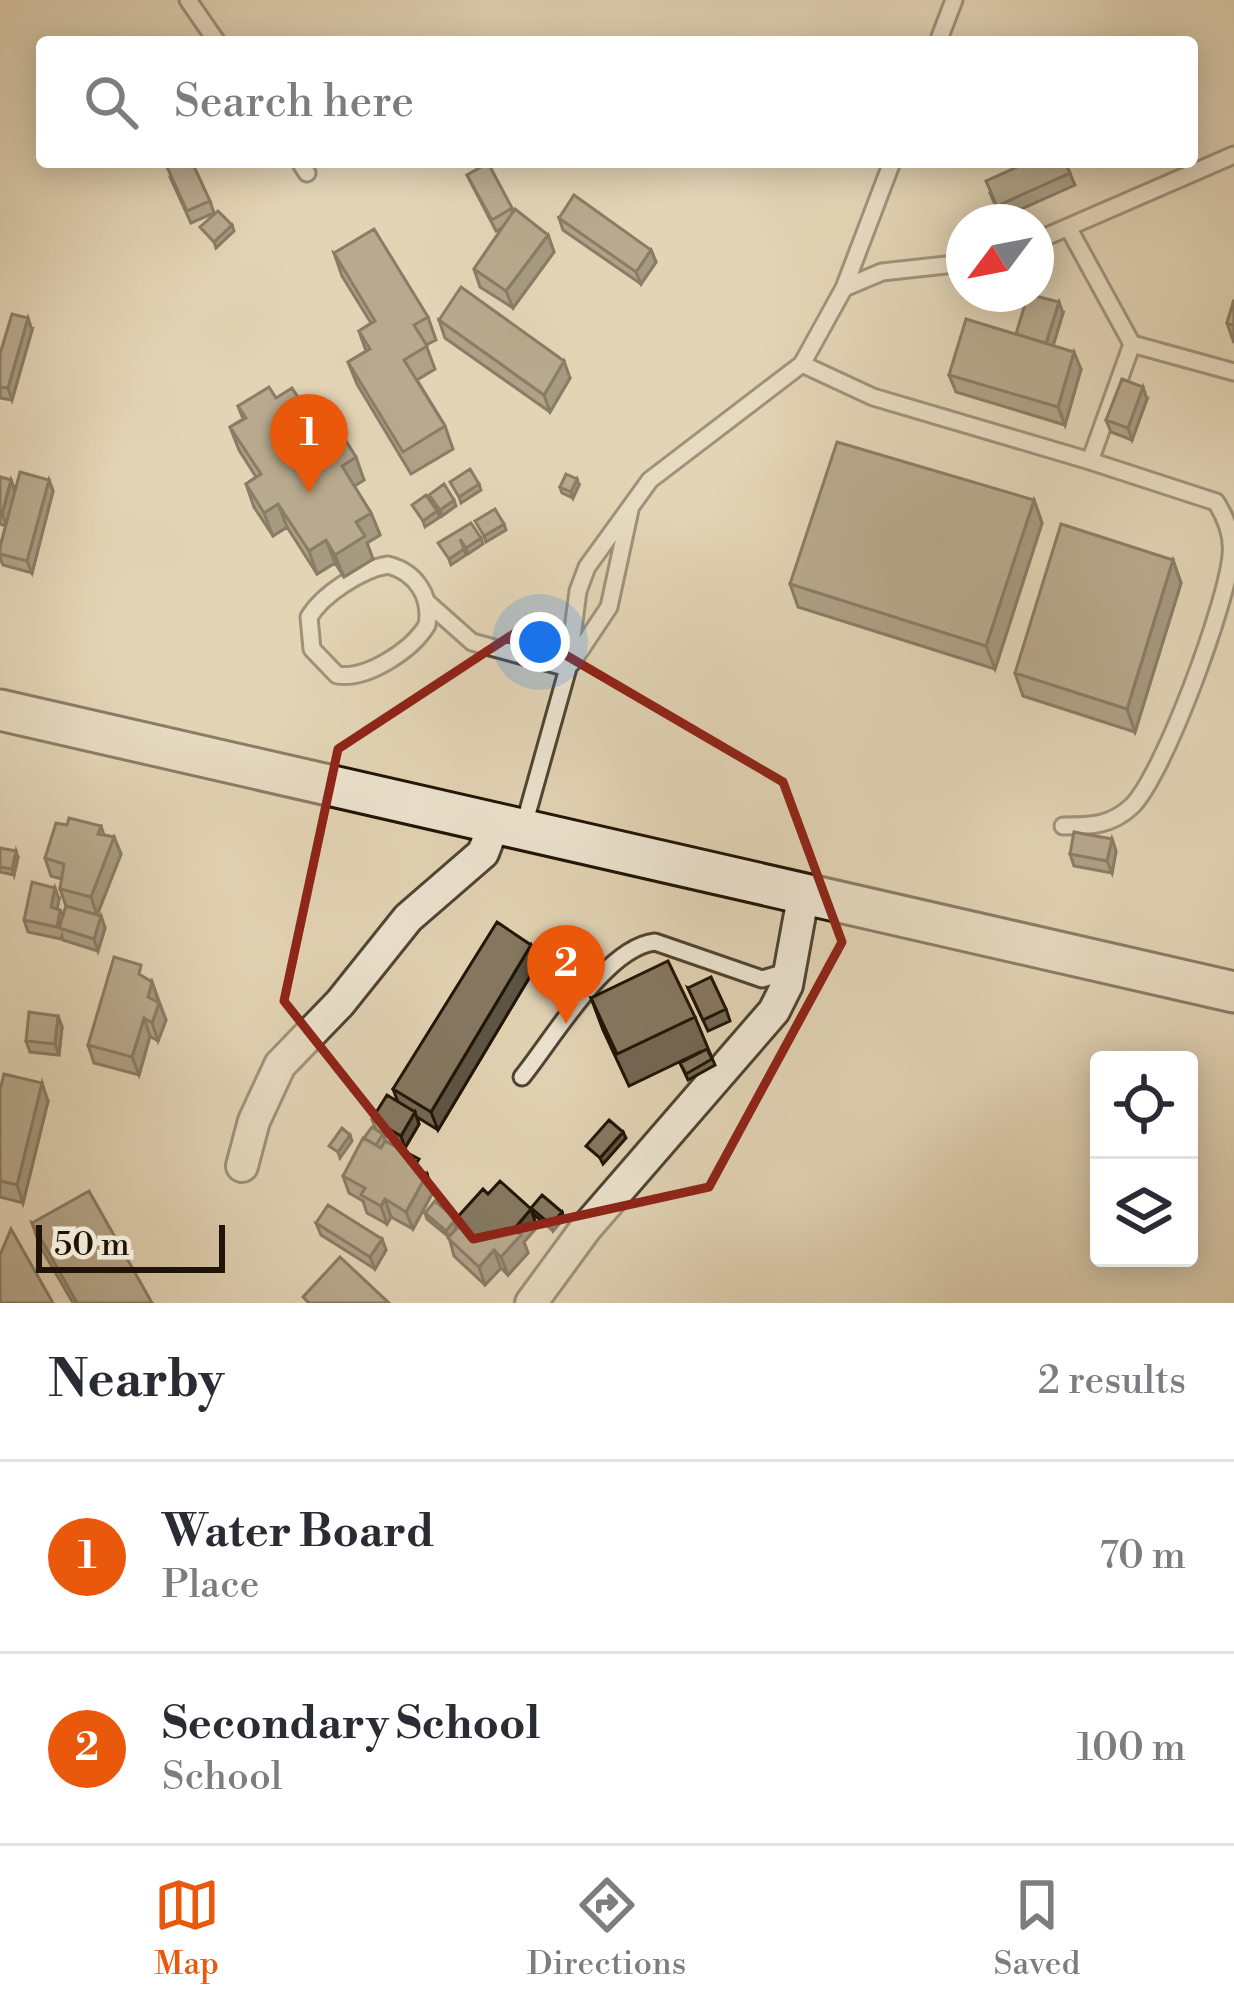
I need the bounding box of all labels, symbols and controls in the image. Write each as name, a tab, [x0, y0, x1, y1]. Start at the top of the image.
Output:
search box	[36, 36, 1198, 168]
icon: search	[78, 69, 144, 135]
text: Search here	[174, 74, 414, 131]
north arrow	[946, 204, 1054, 312]
pin: 1	[270, 394, 348, 493]
your location	[510, 612, 570, 672]
pin: 2	[527, 925, 605, 1024]
map controls	[1090, 1051, 1198, 1267]
button: locate	[1090, 1051, 1198, 1159]
button: layers	[1090, 1159, 1198, 1267]
scale bar	[36, 1219, 225, 1272]
text: 50 m	[54, 1225, 130, 1266]
text: Nearby	[48, 1349, 224, 1413]
text: 2 results	[1038, 1357, 1186, 1406]
text: Water Board	[162, 1504, 434, 1561]
text: 1	[78, 1532, 96, 1581]
text: 70 m	[1099, 1532, 1186, 1581]
text: Place	[162, 1561, 259, 1610]
text: Secondary School	[162, 1696, 540, 1753]
text: 2	[75, 1724, 99, 1773]
text: 100 m	[1077, 1724, 1186, 1773]
text: School	[162, 1753, 282, 1802]
tab: Map	[154, 1872, 220, 1985]
tab: Directions	[527, 1872, 686, 1985]
tab: Saved	[994, 1872, 1080, 1985]

